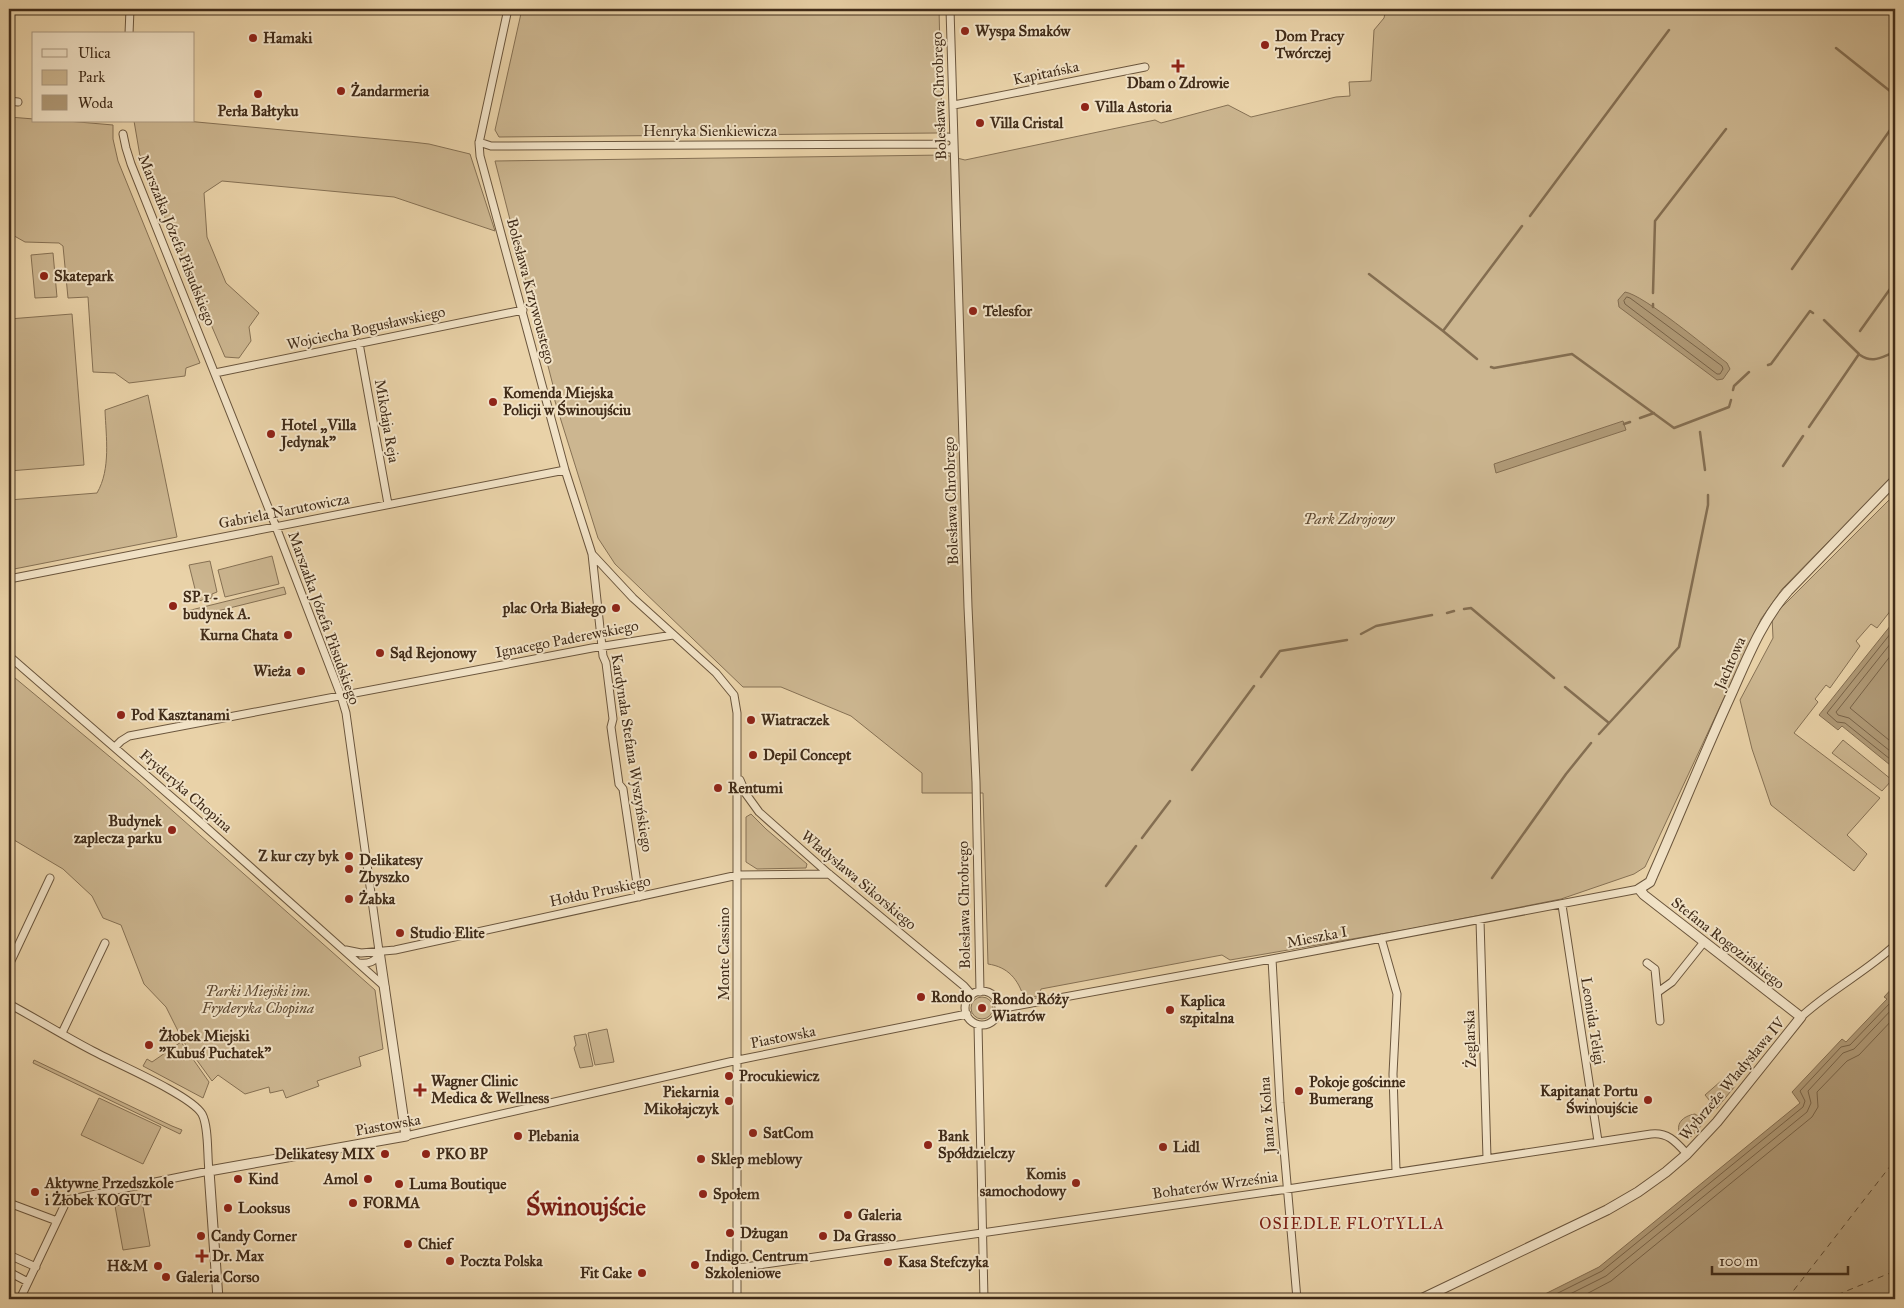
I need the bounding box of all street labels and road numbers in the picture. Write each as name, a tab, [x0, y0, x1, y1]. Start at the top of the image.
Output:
street label: Bolesława Chrobrego	[928, 31, 950, 160]
street label: Kapitańska	[1011, 57, 1081, 89]
street label: Henryka Sienkiewicza	[643, 122, 778, 140]
street label: Marszałka Józefa Piłsudskiego	[133, 152, 220, 329]
street label: Bolesława Krzywoustego	[503, 216, 559, 366]
street label: Wojciecha Bogusławskiego	[285, 302, 447, 354]
street label: Mikołaja Reja	[371, 378, 403, 465]
street label: Bolesława Chrobrego	[940, 436, 962, 565]
street label: Gabriela Narutowicza	[217, 489, 352, 533]
street label: Marszałka Józefa Piłsudskiego	[283, 529, 364, 708]
street label: Ignacego Paderewskiego	[494, 616, 640, 662]
street label: Jachtowa	[1710, 633, 1751, 694]
street label: Kardynała Stefana Wyszyńskiego	[607, 653, 657, 854]
street label: Fryderyka Chopina	[136, 746, 237, 837]
street label: Władysława Sikorskiego	[798, 827, 920, 934]
street label: Bolesława Chrobrego	[954, 840, 974, 969]
street label: Hołdu Pruskiego	[548, 871, 652, 910]
street label: Stefana Rogozińskiego	[1668, 893, 1788, 993]
street label: Monte Cassino	[715, 907, 733, 1001]
street label: Mieszka I	[1285, 922, 1349, 952]
street label: Leonida Teligi	[1577, 976, 1609, 1066]
street label: Żeglarska	[1460, 1009, 1480, 1068]
street label: Wybrzeże Władysława IV	[1675, 1013, 1789, 1144]
street label: Piastowska	[749, 1022, 818, 1052]
street label: Jana z Kolna	[1255, 1076, 1280, 1156]
street label: Piastowska	[354, 1110, 423, 1140]
street label: Bohaterów Września	[1151, 1167, 1280, 1203]

